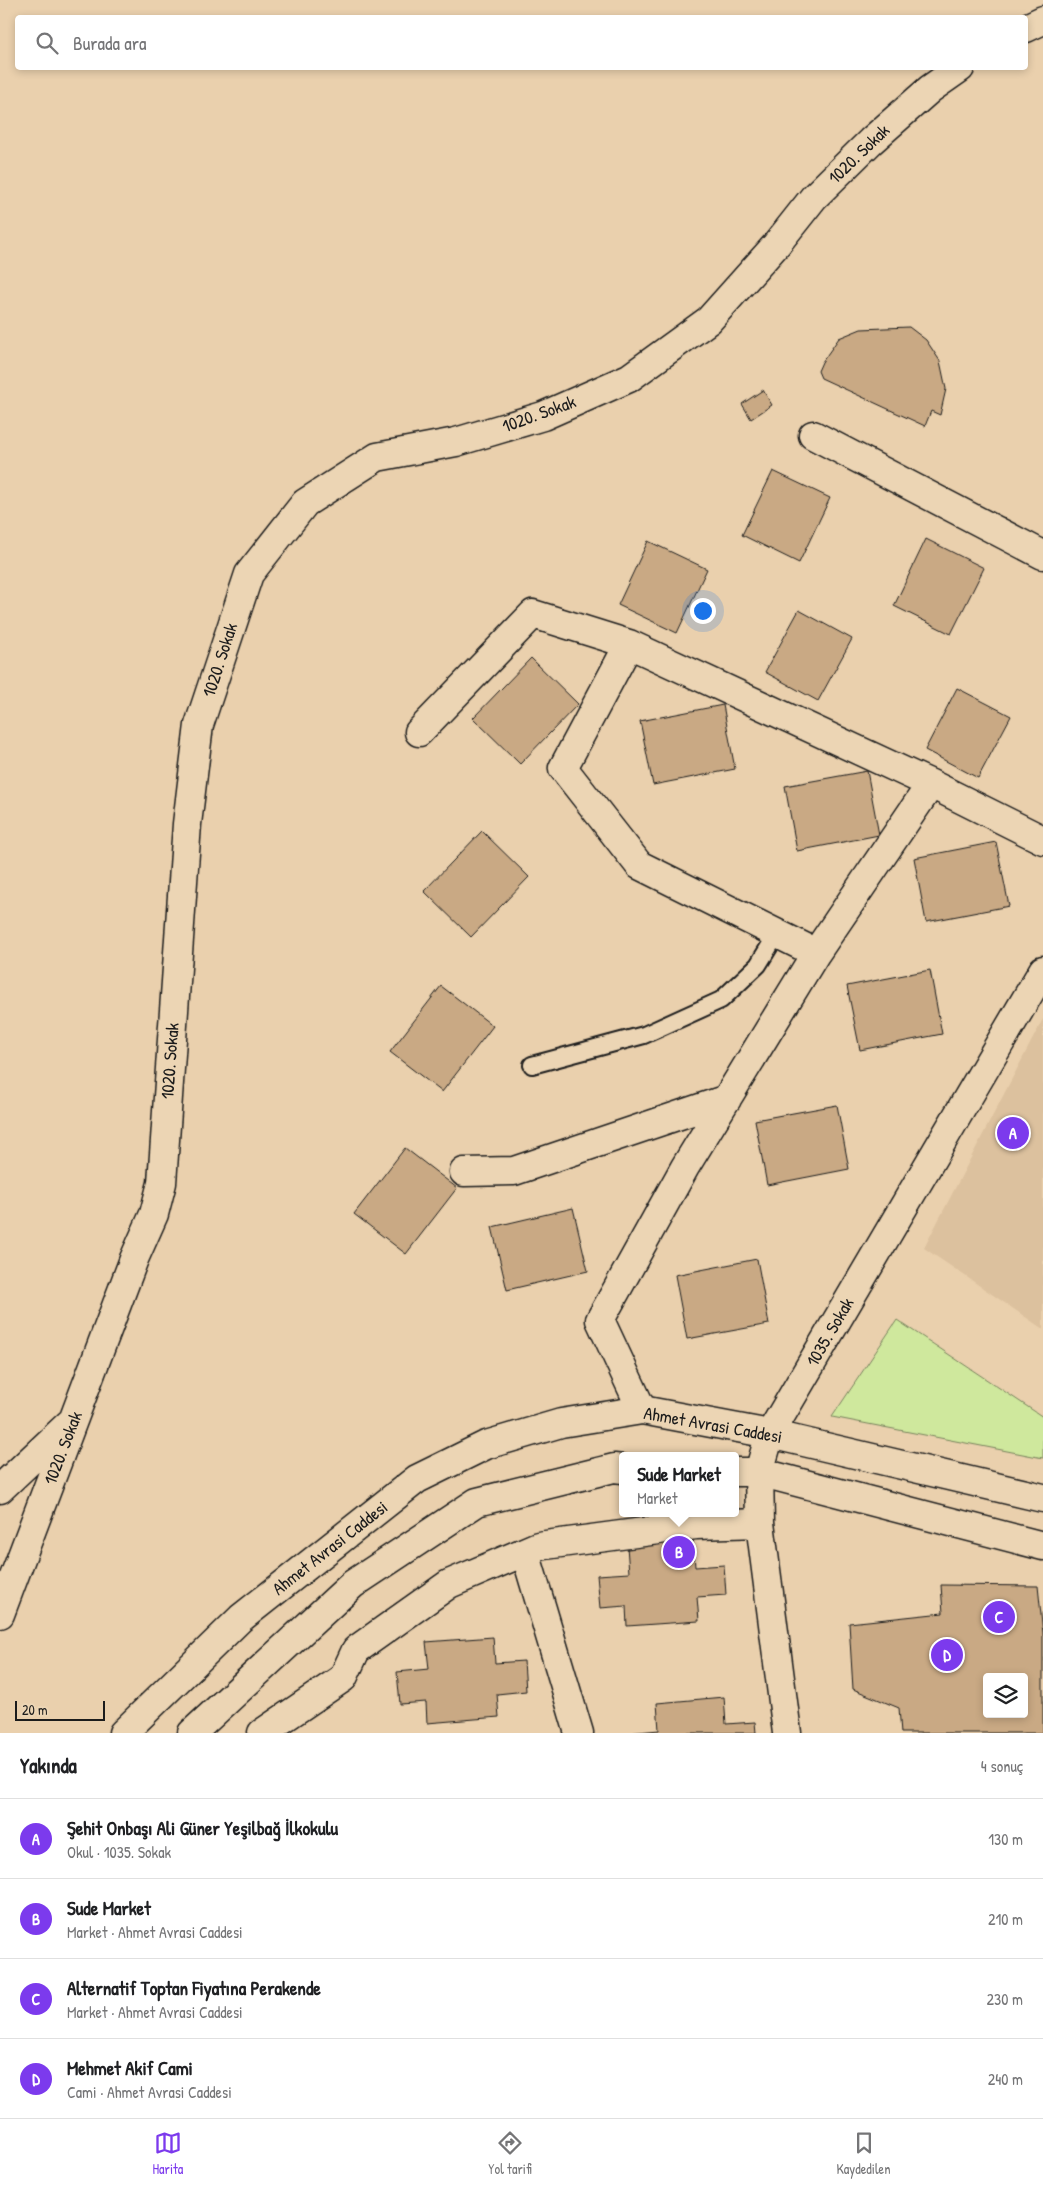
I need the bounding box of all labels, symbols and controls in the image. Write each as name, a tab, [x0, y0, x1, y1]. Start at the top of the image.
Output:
search box	[15, 15, 1028, 70]
icon: search	[33, 29, 61, 57]
text: Burada ara	[73, 30, 146, 56]
street label: 1020. Sokak	[822, 118, 895, 189]
street label: 1020. Sokak	[499, 389, 580, 438]
your location	[690, 598, 716, 624]
street label: 1020. Sokak	[196, 619, 243, 700]
street label: 1020. Sokak	[154, 1021, 185, 1100]
pin: A	[997, 1114, 1029, 1152]
street label: 1035. Sokak	[800, 1292, 860, 1371]
street label: Ahmet Avrasi Caddesi	[642, 1400, 784, 1449]
street label: 1020. Sokak	[37, 1407, 88, 1488]
popup	[619, 1452, 739, 1517]
text: Sude Market	[637, 1461, 721, 1487]
text: Market	[637, 1487, 678, 1509]
street label: Ahmet Avrasi Caddesi	[267, 1495, 393, 1601]
pin: B	[663, 1533, 695, 1571]
pin: C	[983, 1598, 1015, 1636]
pin: D	[931, 1636, 963, 1674]
map controls	[983, 1673, 1028, 1718]
button: layers	[983, 1673, 1028, 1718]
scale bar	[15, 1698, 105, 1721]
text: 20 m	[22, 1700, 48, 1719]
text: Yakında	[20, 1751, 77, 1780]
text: 4 sonuç	[981, 1755, 1023, 1777]
text: Şehit Onbaşı Ali Güner Yeşilbağ İlkokulu	[67, 1815, 338, 1841]
text: A	[32, 1828, 40, 1850]
text: 130 m	[988, 1828, 1023, 1850]
text: Okul · 1035. Sokak	[67, 1841, 171, 1863]
text: Sude Market	[67, 1895, 151, 1921]
text: B	[32, 1908, 40, 1930]
text: 210 m	[988, 1908, 1023, 1930]
text: Market · Ahmet Avrasi Caddesi	[67, 1921, 243, 1943]
text: Alternatif Toptan Fiyatına Perakende	[67, 1975, 321, 2001]
text: C	[32, 1988, 40, 2010]
text: 230 m	[987, 1988, 1023, 2010]
text: Market · Ahmet Avrasi Caddesi	[67, 2001, 243, 2023]
text: Mehmet Akif Cami	[67, 2055, 193, 2081]
text: D	[32, 2068, 40, 2090]
text: 240 m	[988, 2068, 1023, 2090]
text: Cami · Ahmet Avrasi Caddesi	[67, 2081, 232, 2103]
tab: Harita	[152, 2129, 183, 2178]
tab: Yol tarifi	[488, 2129, 532, 2178]
tab: Kaydedilen	[837, 2129, 891, 2178]

